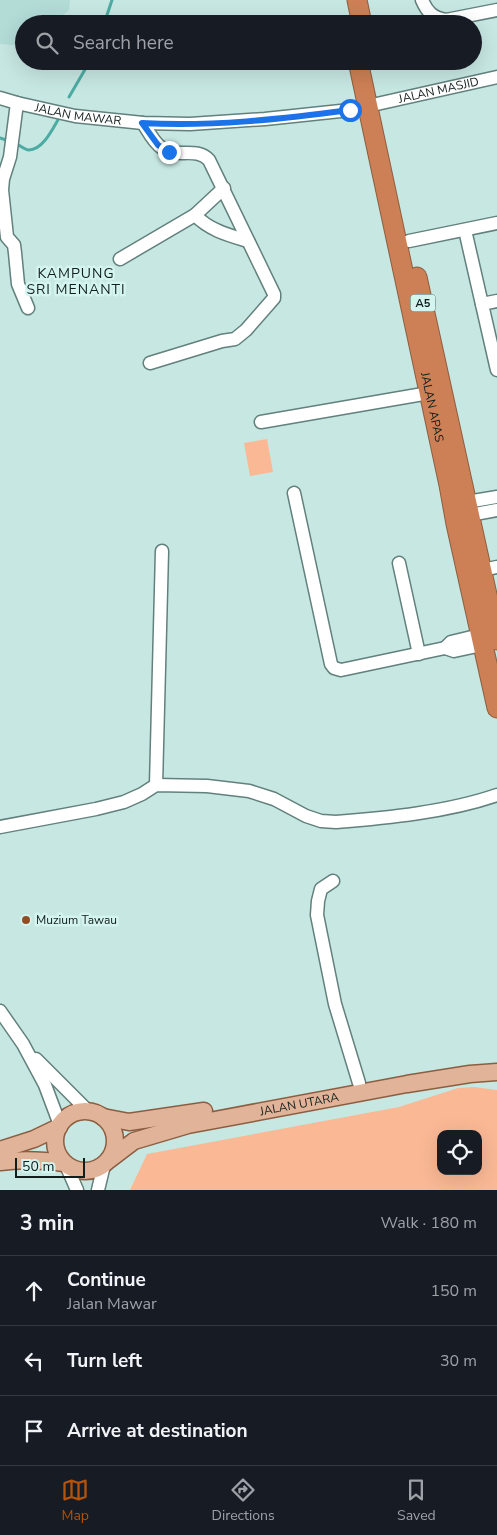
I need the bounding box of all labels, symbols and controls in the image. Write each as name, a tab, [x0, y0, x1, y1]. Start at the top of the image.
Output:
search box	[15, 15, 482, 70]
icon: search	[33, 29, 61, 57]
text: Search here	[73, 30, 174, 56]
street label: JALAN MASJID	[396, 73, 480, 107]
street label: JALAN MAWAR	[32, 99, 122, 129]
route start	[339, 99, 362, 122]
route end	[158, 141, 181, 164]
district label: KAMPUNG SRI MENANTI	[26, 264, 126, 299]
road number: A5	[410, 294, 436, 312]
street label: JALAN APAS	[417, 370, 448, 444]
place label: Muzium Tawau	[36, 912, 117, 928]
marker: Muzium Tawau	[20, 914, 32, 926]
street label: JALAN UTARA	[258, 1089, 340, 1120]
map controls	[437, 1130, 482, 1175]
button: locate	[437, 1130, 482, 1175]
scale bar	[15, 1155, 85, 1178]
text: 50 m	[22, 1157, 54, 1176]
text: 3 min	[20, 1209, 74, 1237]
text: Walk · 180 m	[381, 1212, 477, 1234]
text: Continue	[67, 1267, 146, 1293]
icon: ahead	[20, 1277, 48, 1305]
text: 150 m	[430, 1280, 477, 1302]
text: Jalan Mawar	[67, 1293, 157, 1315]
icon: left	[20, 1347, 48, 1375]
text: Turn left	[67, 1348, 142, 1374]
text: 30 m	[440, 1350, 477, 1372]
icon: arrive	[20, 1417, 48, 1445]
text: Arrive at destination	[67, 1418, 248, 1444]
tab: Map	[61, 1476, 89, 1525]
tab: Directions	[212, 1476, 275, 1525]
tab: Saved	[397, 1476, 436, 1525]

